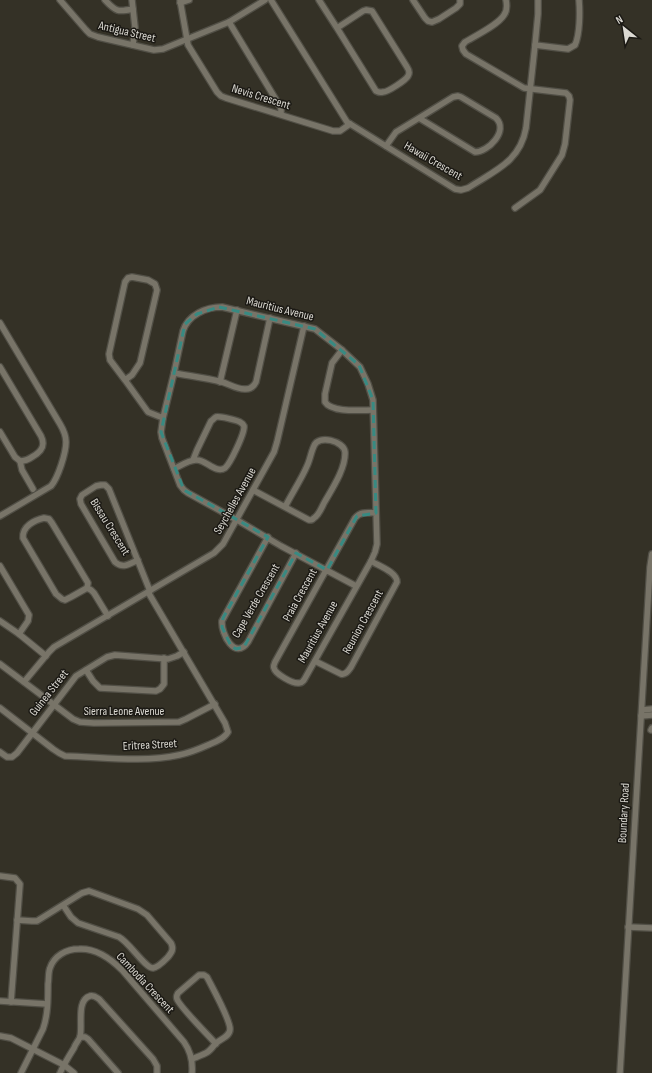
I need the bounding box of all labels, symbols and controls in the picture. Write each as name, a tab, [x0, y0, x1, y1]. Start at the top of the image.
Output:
north arrow	[604, 8, 644, 48]
text: N	[613, 13, 625, 27]
street label: Antigua Street	[96, 18, 157, 46]
street label: Nevis Crescent	[230, 81, 292, 113]
street label: Hawaii Crescent	[401, 138, 465, 184]
street label: Mauritius Avenue	[245, 293, 315, 325]
street label: Seychelles Avenue	[210, 465, 260, 537]
street label: Bissau Crescent	[87, 496, 134, 558]
street label: Cape Verde Crescent	[229, 561, 284, 641]
street label: Praia Crescent	[279, 566, 321, 624]
street label: Reunion Crescent	[339, 587, 387, 657]
street label: Mauritius Avenue	[295, 598, 341, 666]
street label: Guinea Street	[26, 666, 72, 719]
street label: Sierra Leone Avenue	[84, 704, 165, 719]
street label: Eritrea Street	[123, 736, 178, 754]
street label: Boundary Road	[615, 783, 633, 843]
street label: Cambodia Crescent	[113, 949, 177, 1017]

